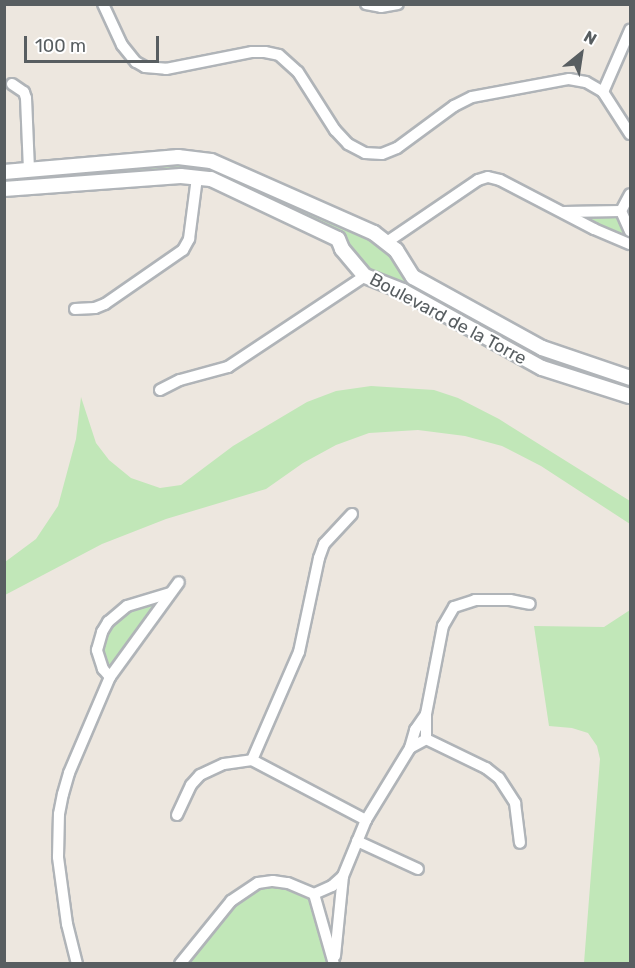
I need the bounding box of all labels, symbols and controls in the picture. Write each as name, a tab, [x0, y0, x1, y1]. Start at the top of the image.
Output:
scale bar	[27, 24, 162, 62]
north arrow	[551, 24, 611, 84]
text: N	[581, 27, 600, 49]
text: 100 m	[35, 35, 86, 57]
street label: Boulevard de la Torre	[366, 268, 530, 370]

